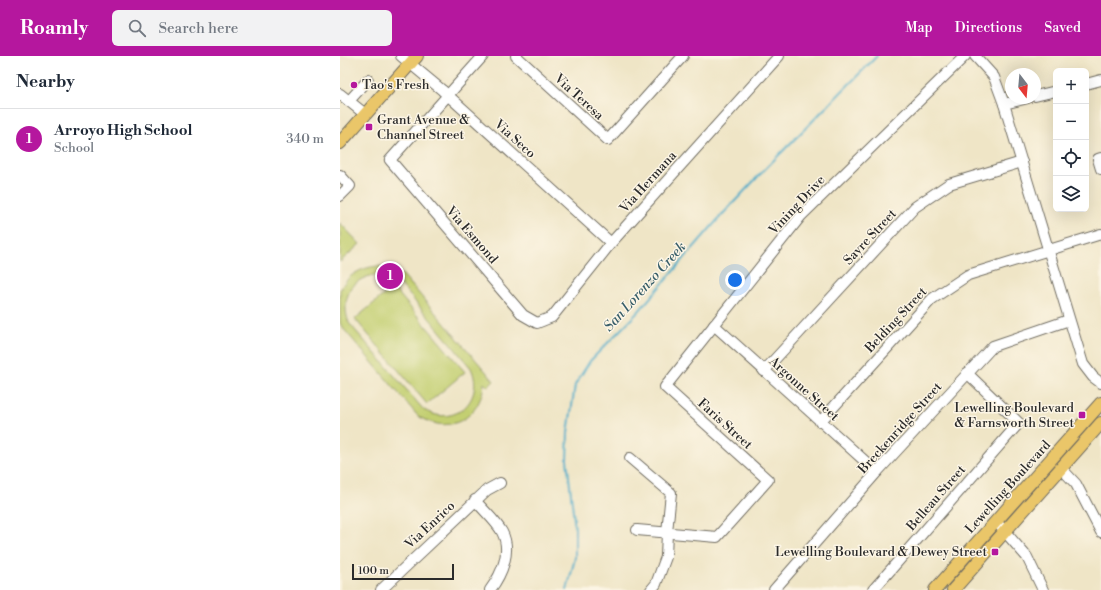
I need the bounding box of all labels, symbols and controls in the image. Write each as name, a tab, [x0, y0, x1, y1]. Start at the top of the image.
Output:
search box	[112, 10, 392, 46]
text: Roamly	[20, 16, 88, 40]
icon: search	[126, 17, 148, 39]
text: Search here	[158, 19, 238, 38]
text: Map	[905, 19, 933, 37]
text: Directions	[955, 19, 1022, 37]
text: Saved	[1044, 19, 1081, 37]
north arrow	[1005, 68, 1041, 104]
map controls	[1053, 68, 1089, 212]
button: +	[1053, 68, 1089, 104]
street label: Via Teresa	[550, 70, 607, 124]
text: Nearby	[16, 71, 75, 93]
place label: Tao's Fresh	[362, 77, 430, 93]
marker: Tao's Fresh	[349, 80, 359, 90]
button: −	[1053, 104, 1089, 140]
place label: Grant Avenue & Channel Street	[377, 112, 470, 143]
street label: Via Seco	[490, 116, 539, 162]
text: Arroyo High School	[54, 121, 192, 140]
marker: Grant Avenue & Channel Street	[364, 122, 374, 132]
text: 1	[26, 131, 32, 147]
text: 340 m	[286, 131, 324, 147]
text: School	[54, 140, 94, 156]
button: locate	[1053, 140, 1089, 176]
street label: Via Hermana	[616, 148, 680, 217]
street label: Vining Drive	[765, 172, 829, 239]
button: layers	[1053, 176, 1089, 212]
street label: Via Esmond	[442, 202, 502, 267]
street label: Sayre Street	[840, 206, 900, 268]
water label: San Lorenzo Creek	[600, 238, 690, 336]
pin: 1	[377, 261, 403, 291]
your location	[725, 270, 745, 290]
street label: Belding Street	[861, 284, 931, 357]
street label: Argonne Street	[765, 353, 843, 425]
street label: Breckenridge Street	[854, 379, 946, 478]
street label: Faris Street	[694, 395, 756, 453]
place label: Lewelling Boulevard & Farnsworth Street	[954, 400, 1075, 431]
marker: Lewelling Boulevard & Farnsworth Street	[1077, 410, 1087, 420]
street label: Lewelling Boulevard	[962, 437, 1054, 537]
street label: Belleau Street	[902, 462, 969, 535]
street label: Via Enrico	[401, 498, 458, 553]
place label: Lewelling Boulevard & Dewey Street	[775, 544, 987, 560]
marker: Lewelling Boulevard & Dewey Street	[990, 547, 1000, 557]
scale bar	[352, 562, 454, 581]
text: 100 m	[358, 564, 389, 578]

